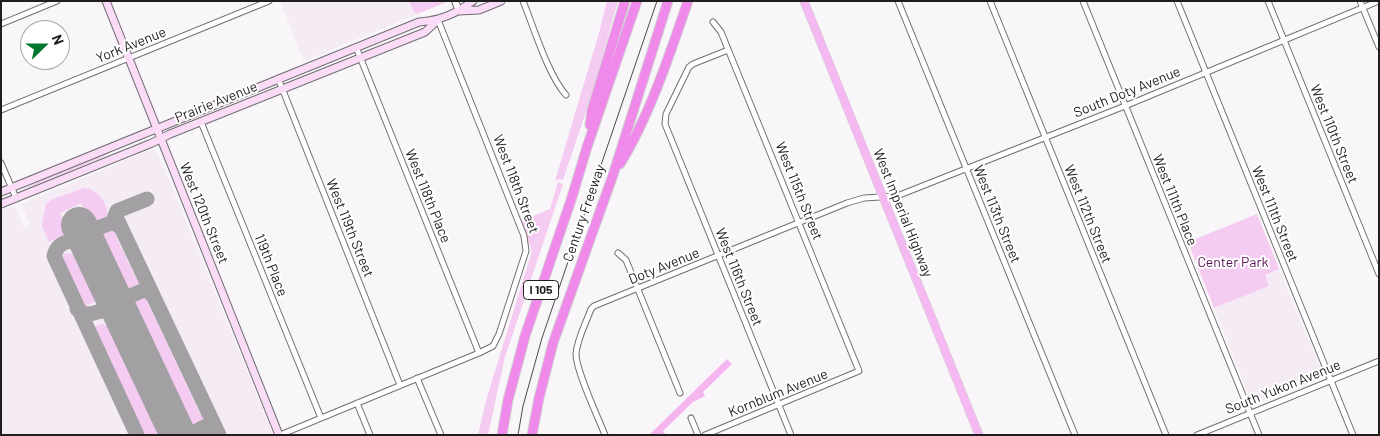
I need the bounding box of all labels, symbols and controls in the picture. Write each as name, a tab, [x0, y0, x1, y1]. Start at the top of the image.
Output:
north arrow	[20, 20, 70, 70]
street label: York Avenue	[94, 23, 168, 67]
text: N	[49, 32, 68, 47]
street label: South Doty Avenue	[1071, 63, 1183, 121]
street label: Prairie Avenue	[172, 78, 260, 126]
street label: West 110th Street	[1307, 82, 1361, 186]
street label: West 118th Street	[489, 132, 543, 236]
street label: West 115th Street	[772, 140, 826, 242]
street label: West Imperial Highway	[870, 146, 936, 280]
street label: West 118th Place	[402, 147, 454, 245]
street label: West 111th Place	[1149, 152, 1201, 248]
street label: West 120th Street	[176, 160, 232, 266]
street label: Century Freeway	[559, 162, 609, 264]
street label: West 112th Street	[1061, 162, 1115, 266]
street label: West 113th Street	[970, 163, 1024, 265]
street label: West 111th Street	[1248, 164, 1302, 264]
street label: West 119th Street	[323, 176, 377, 280]
street label: West 116th Street	[712, 226, 766, 328]
street label: 119th Place	[251, 231, 291, 299]
street label: Doty Avenue	[626, 244, 702, 288]
park label: Center Park	[1197, 254, 1269, 270]
road number: I 105	[524, 280, 558, 300]
street label: South Yukon Avenue	[1223, 356, 1343, 418]
street label: Kornblum Avenue	[726, 365, 830, 421]

